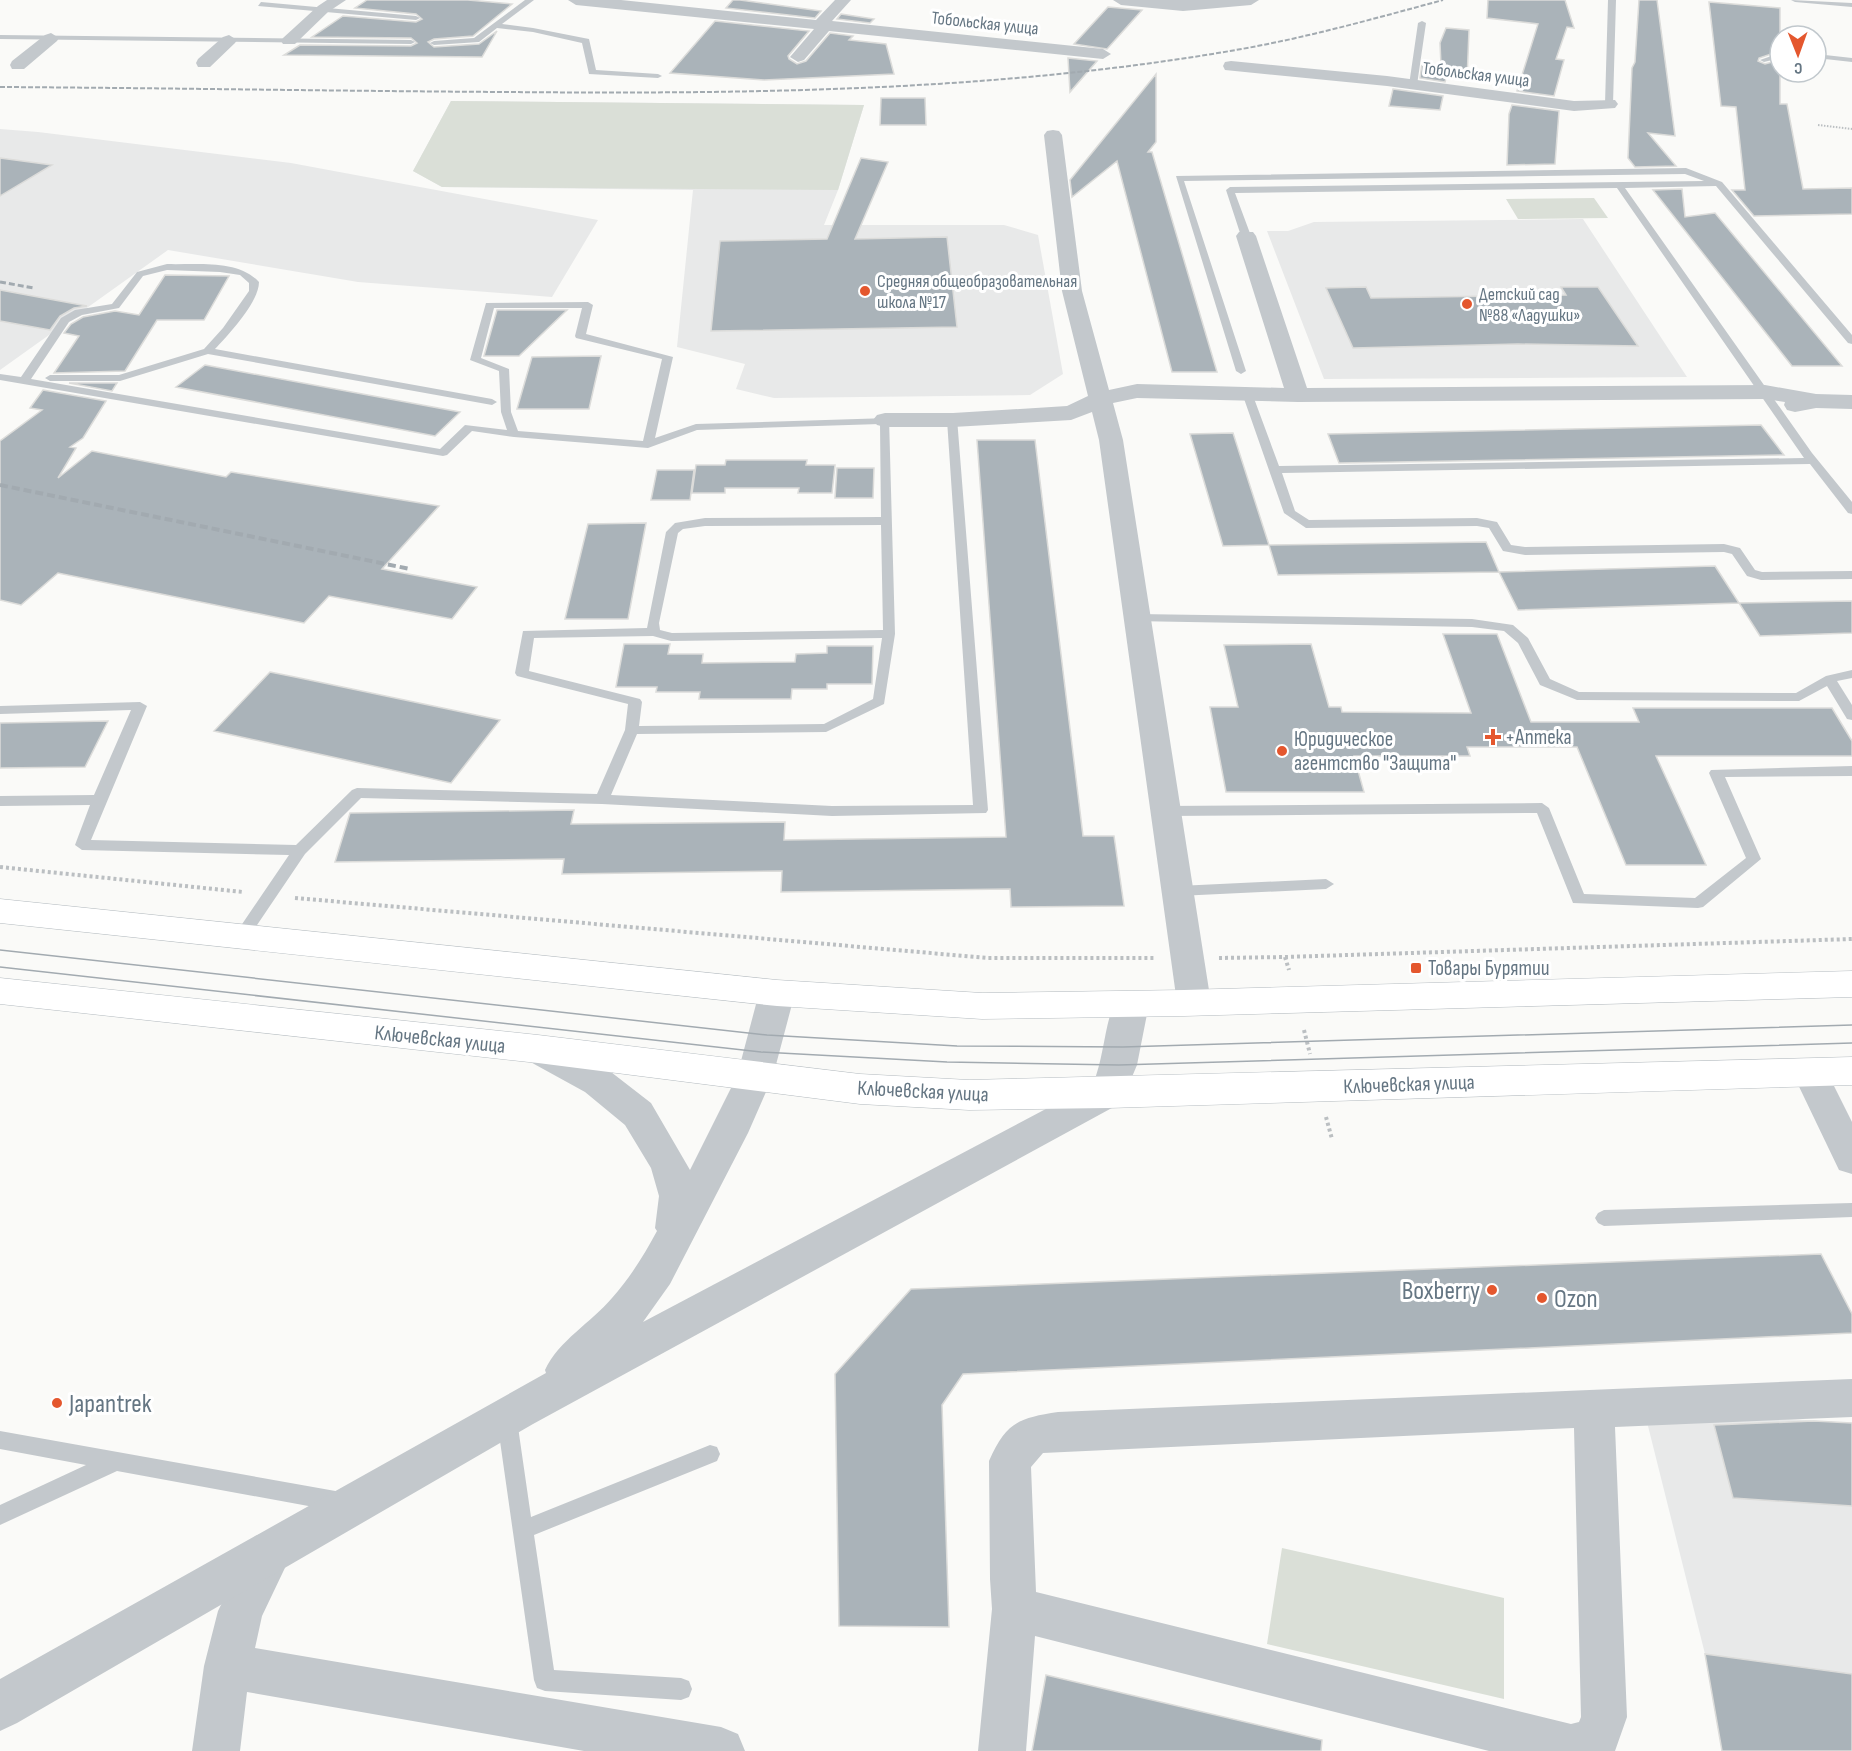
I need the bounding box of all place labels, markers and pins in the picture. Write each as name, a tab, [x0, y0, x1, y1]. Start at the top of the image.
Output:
place label: Средняя общеобразовательная школа №17	[877, 271, 1077, 313]
marker: Средняя общеобразовательная школа №17	[858, 284, 872, 298]
place label: Детский сад №88 «Ладушки»	[1479, 284, 1580, 326]
marker: Детский сад №88 «Ладушки»	[1460, 297, 1474, 311]
place label: +Аптека	[1505, 725, 1572, 750]
place label: Юридическое агентство "Защита"	[1294, 727, 1456, 776]
marker: +Аптека	[1486, 730, 1500, 744]
marker: Юридическое агентство "Защита"	[1275, 744, 1289, 758]
place label: Товары Бурятии	[1428, 956, 1550, 981]
marker: Товары Бурятии	[1409, 961, 1423, 975]
place label: Boxberry	[1402, 1276, 1480, 1307]
marker: Boxberry	[1485, 1283, 1499, 1297]
place label: Ozon	[1554, 1284, 1598, 1315]
marker: Ozon	[1535, 1291, 1549, 1305]
place label: Japantrek	[68, 1389, 152, 1420]
marker: Japantrek	[50, 1396, 64, 1410]

